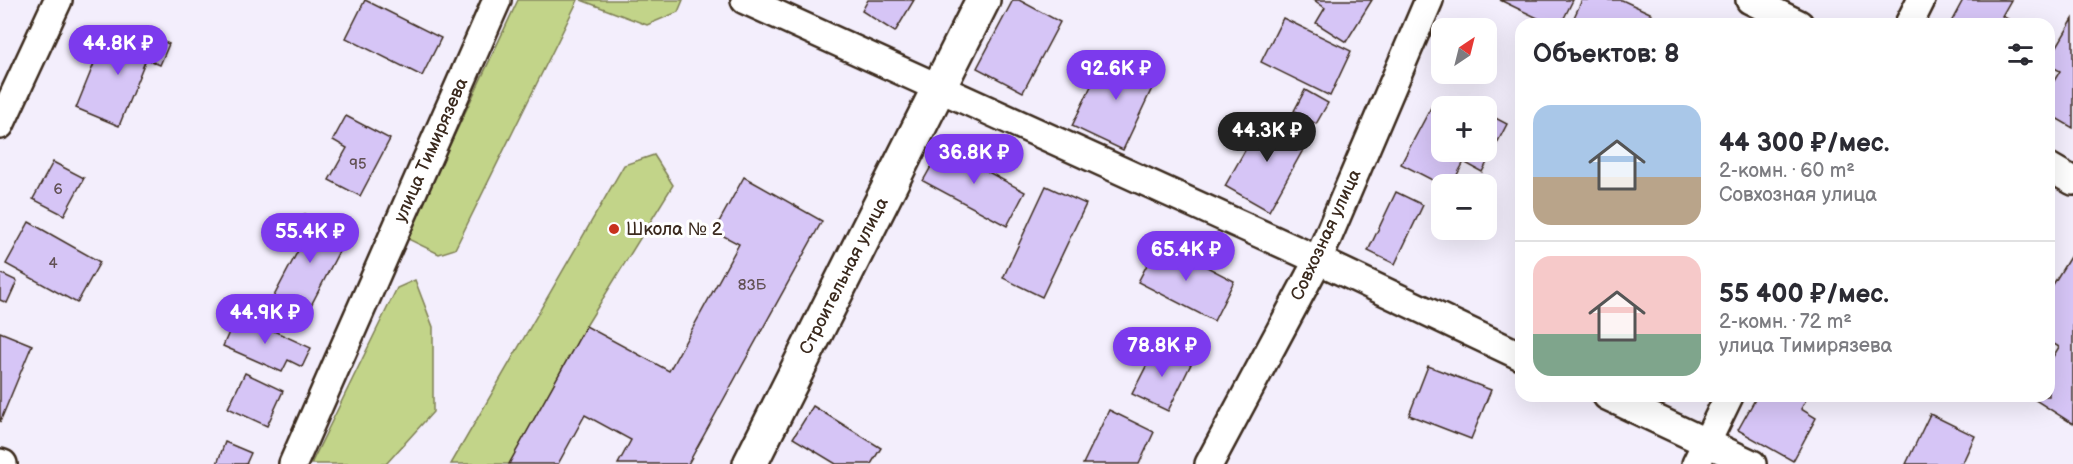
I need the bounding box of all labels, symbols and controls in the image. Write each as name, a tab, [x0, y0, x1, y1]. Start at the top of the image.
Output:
north arrow	[1431, 18, 1497, 84]
map controls	[1431, 18, 1497, 240]
pin: 44.8K ₽	[63, 25, 173, 76]
text: 44.8K ₽	[83, 32, 153, 56]
icon: filters	[2004, 38, 2037, 71]
text: Объектов: 8	[1533, 39, 1680, 70]
pin: 92.6K ₽	[1061, 50, 1171, 101]
text: 92.6K ₽	[1081, 57, 1151, 81]
street label: улица Тимирязева	[390, 74, 472, 226]
button: +	[1431, 96, 1497, 162]
pin: 44.3K ₽	[1212, 112, 1322, 163]
text: 44.3K ₽	[1232, 119, 1302, 143]
text: 44 300 ₽/мес.	[1719, 128, 1890, 159]
icon: home	[1581, 129, 1653, 201]
pin: 36.8K ₽	[919, 134, 1029, 185]
text: 36.8K ₽	[939, 141, 1009, 165]
house number: 95	[349, 155, 367, 174]
text: 2-комн. · 60 m²	[1719, 159, 1855, 183]
street label: Совхозная улица	[1286, 166, 1366, 304]
button: −	[1431, 174, 1497, 240]
house number: 6	[53, 180, 63, 199]
text: Совхозная улица	[1719, 183, 1877, 207]
street label: Строительная улица	[795, 194, 893, 358]
pin: 55.4K ₽	[255, 213, 365, 264]
place label: Школа № 2	[626, 219, 723, 240]
text: 55.4K ₽	[275, 220, 345, 244]
marker: Школа № 2	[607, 222, 621, 236]
pin: 65.4K ₽	[1131, 231, 1241, 282]
text: 65.4K ₽	[1151, 238, 1221, 262]
house number: 4	[48, 254, 58, 273]
house number: 83Б	[738, 276, 767, 295]
text: 55 400 ₽/мес.	[1719, 279, 1889, 310]
icon: home	[1581, 280, 1653, 352]
pin: 44.9K ₽	[210, 294, 320, 345]
text: 44.9K ₽	[230, 301, 300, 325]
text: 2-комн. · 72 m²	[1719, 310, 1852, 334]
pin: 78.8K ₽	[1107, 327, 1217, 378]
text: 78.8K ₽	[1127, 334, 1197, 358]
text: улица Тимирязева	[1719, 334, 1892, 358]

